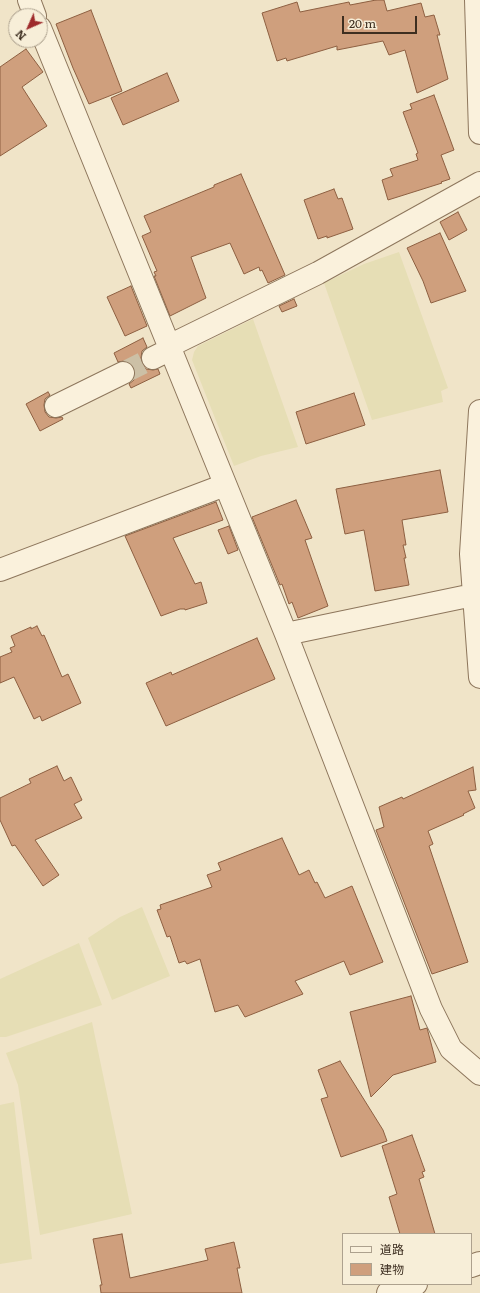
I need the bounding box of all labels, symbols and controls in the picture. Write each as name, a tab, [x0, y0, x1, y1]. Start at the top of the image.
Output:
north arrow	[8, 8, 48, 48]
scale bar	[344, 8, 419, 34]
text: 20 m	[349, 14, 376, 32]
text: N	[11, 27, 29, 45]
legend	[342, 1233, 472, 1285]
text: 道路	[380, 1240, 404, 1258]
text: 建物	[380, 1260, 404, 1278]

